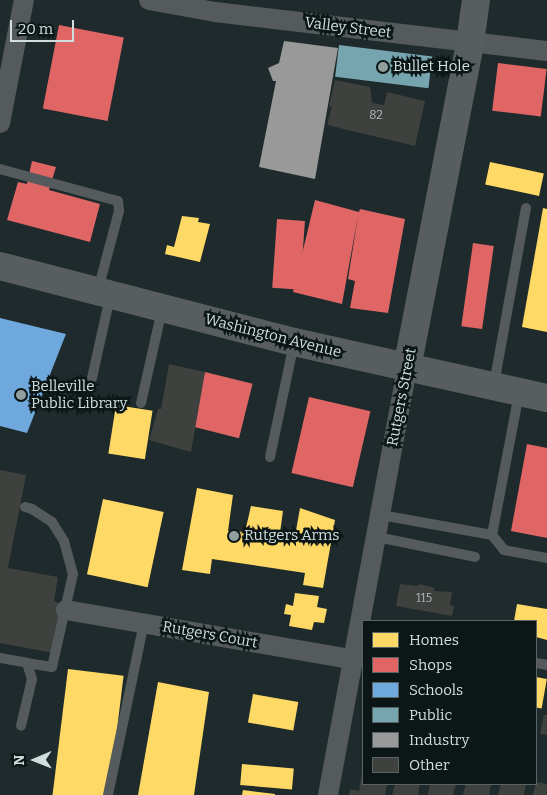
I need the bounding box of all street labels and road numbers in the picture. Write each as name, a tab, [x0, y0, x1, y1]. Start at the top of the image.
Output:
street label: Valley Street	[304, 14, 392, 42]
street label: Washington Avenue	[203, 310, 343, 362]
street label: Rutgers Street	[384, 346, 420, 448]
street label: Rutgers Court	[161, 618, 259, 652]

